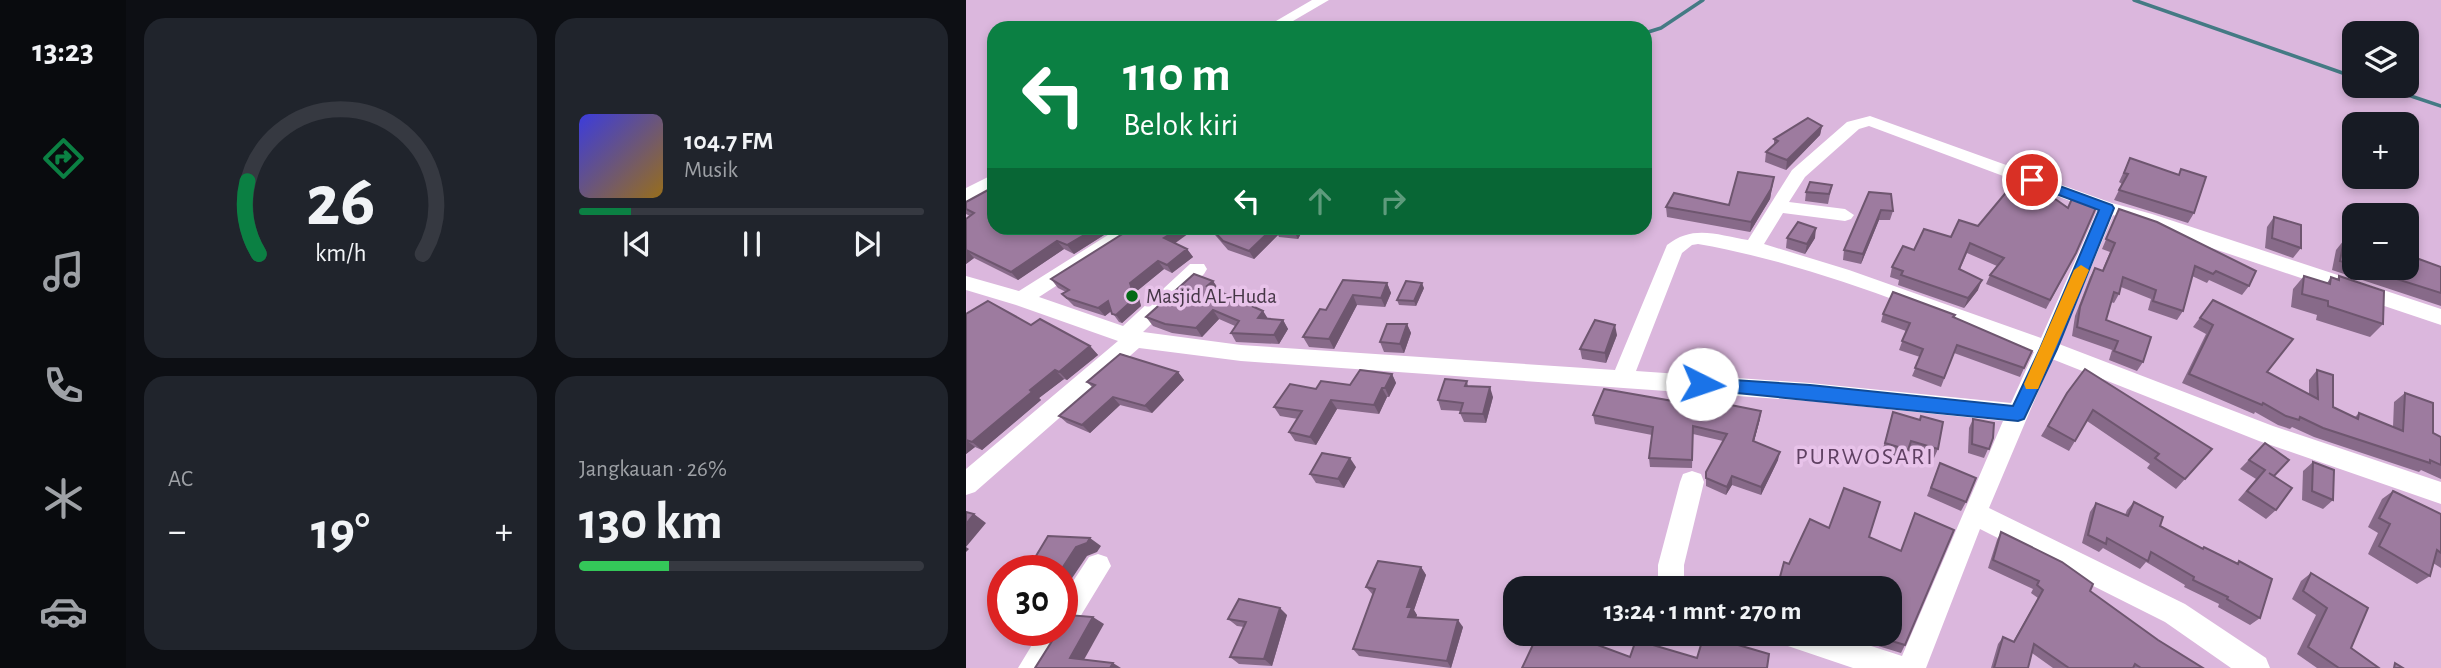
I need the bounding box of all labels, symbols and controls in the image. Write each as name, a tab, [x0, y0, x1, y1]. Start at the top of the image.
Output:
map controls	[2342, 21, 2419, 280]
button: layers	[2342, 21, 2419, 98]
text: 13:23	[32, 35, 94, 67]
icon: left	[1008, 49, 1099, 140]
text: 110 m	[1123, 51, 1231, 100]
text: Belok kiri	[1123, 109, 1239, 141]
button: +	[2342, 112, 2419, 189]
text: 104.7 FM	[684, 128, 773, 154]
icon: directions	[39, 134, 88, 183]
pin	[2002, 150, 2062, 210]
text: Musik	[684, 159, 738, 182]
icon: arrive	[2013, 161, 2051, 199]
text: 26	[306, 167, 375, 240]
icon: left	[1228, 182, 1266, 220]
icon: ahead	[1301, 182, 1339, 220]
icon: right	[1374, 182, 1412, 220]
button: −	[2342, 203, 2419, 280]
icon: previous	[618, 225, 656, 263]
icon: pause	[733, 225, 771, 263]
icon: next	[848, 225, 886, 263]
text: km/h	[315, 241, 366, 266]
icon: music	[39, 247, 88, 296]
place label: Masjid AL-Huda	[1146, 286, 1277, 307]
marker: Masjid AL-Huda	[1124, 288, 1140, 304]
position arrow	[1665, 347, 1739, 421]
icon: phone	[39, 361, 88, 410]
district label: PURWOSARI	[1795, 445, 1935, 469]
text: Jangkauan · 26%	[579, 458, 727, 481]
text: AC	[168, 468, 193, 491]
icon: climate	[39, 474, 88, 523]
text: 130 km	[579, 496, 723, 548]
text: 19°	[311, 506, 370, 558]
text: −	[168, 513, 186, 551]
text: +	[495, 513, 513, 551]
speed limit sign: 30	[987, 555, 1078, 646]
icon: car	[39, 587, 88, 636]
text: 13:24 · 1 mnt · 270 m	[1603, 598, 1802, 624]

